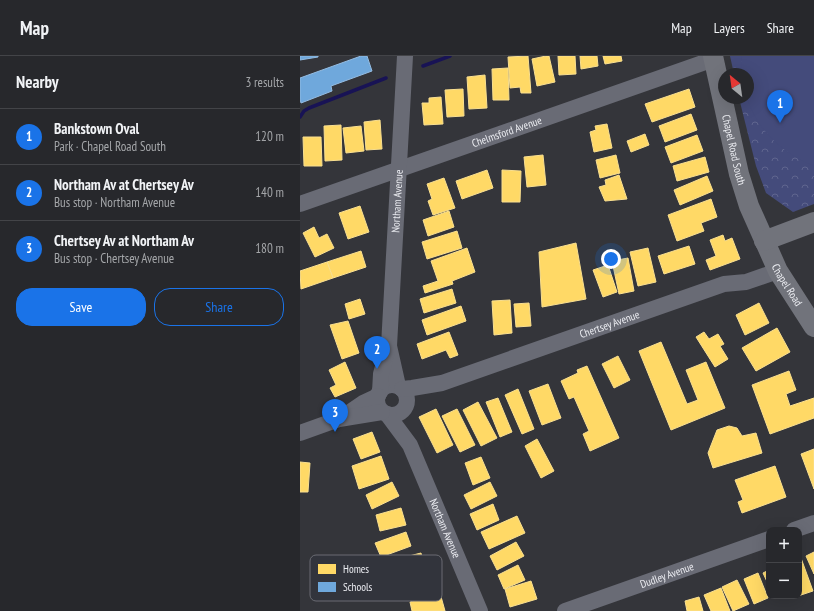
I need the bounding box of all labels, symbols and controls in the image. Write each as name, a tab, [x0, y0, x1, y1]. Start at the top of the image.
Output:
text: Map	[20, 16, 49, 40]
text: Map	[671, 19, 692, 37]
text: Layers	[714, 19, 745, 37]
text: Share	[767, 19, 794, 37]
north arrow	[718, 68, 754, 104]
text: Nearby	[16, 71, 59, 93]
text: 3 results	[245, 74, 284, 91]
pin: 1	[767, 90, 793, 123]
street label: Chelmsford Avenue	[470, 113, 544, 150]
street label: Chapel Road South	[719, 113, 749, 187]
text: Bankstown Oval	[54, 119, 139, 138]
text: 1	[26, 128, 32, 145]
text: 120 m	[255, 128, 284, 145]
text: Park · Chapel Road South	[54, 138, 166, 155]
street label: Northam Avenue	[388, 169, 406, 233]
text: Northam Av at Chertsey Av	[54, 175, 194, 194]
text: 2	[26, 184, 32, 201]
text: 140 m	[255, 184, 284, 201]
text: Bus stop · Northam Avenue	[54, 194, 175, 211]
text: Chertsey Av at Northam Av	[54, 231, 194, 250]
text: 3	[26, 240, 32, 257]
text: 180 m	[255, 240, 284, 257]
your location	[601, 249, 621, 269]
text: Bus stop · Chertsey Avenue	[54, 250, 174, 267]
street label: Chapel Road	[769, 262, 806, 309]
button: Save	[16, 288, 146, 326]
button: Share	[154, 288, 284, 326]
street label: Chertsey Avenue	[578, 307, 642, 341]
pin: 2	[364, 336, 390, 369]
pin: 3	[322, 399, 348, 432]
street label: Northam Avenue	[426, 496, 464, 561]
map controls	[766, 527, 802, 599]
button: +	[766, 527, 802, 563]
legend	[310, 555, 442, 601]
street label: Dudley Avenue	[638, 559, 696, 591]
text: Homes	[343, 562, 369, 576]
button: −	[766, 563, 802, 599]
text: Schools	[343, 580, 373, 594]

